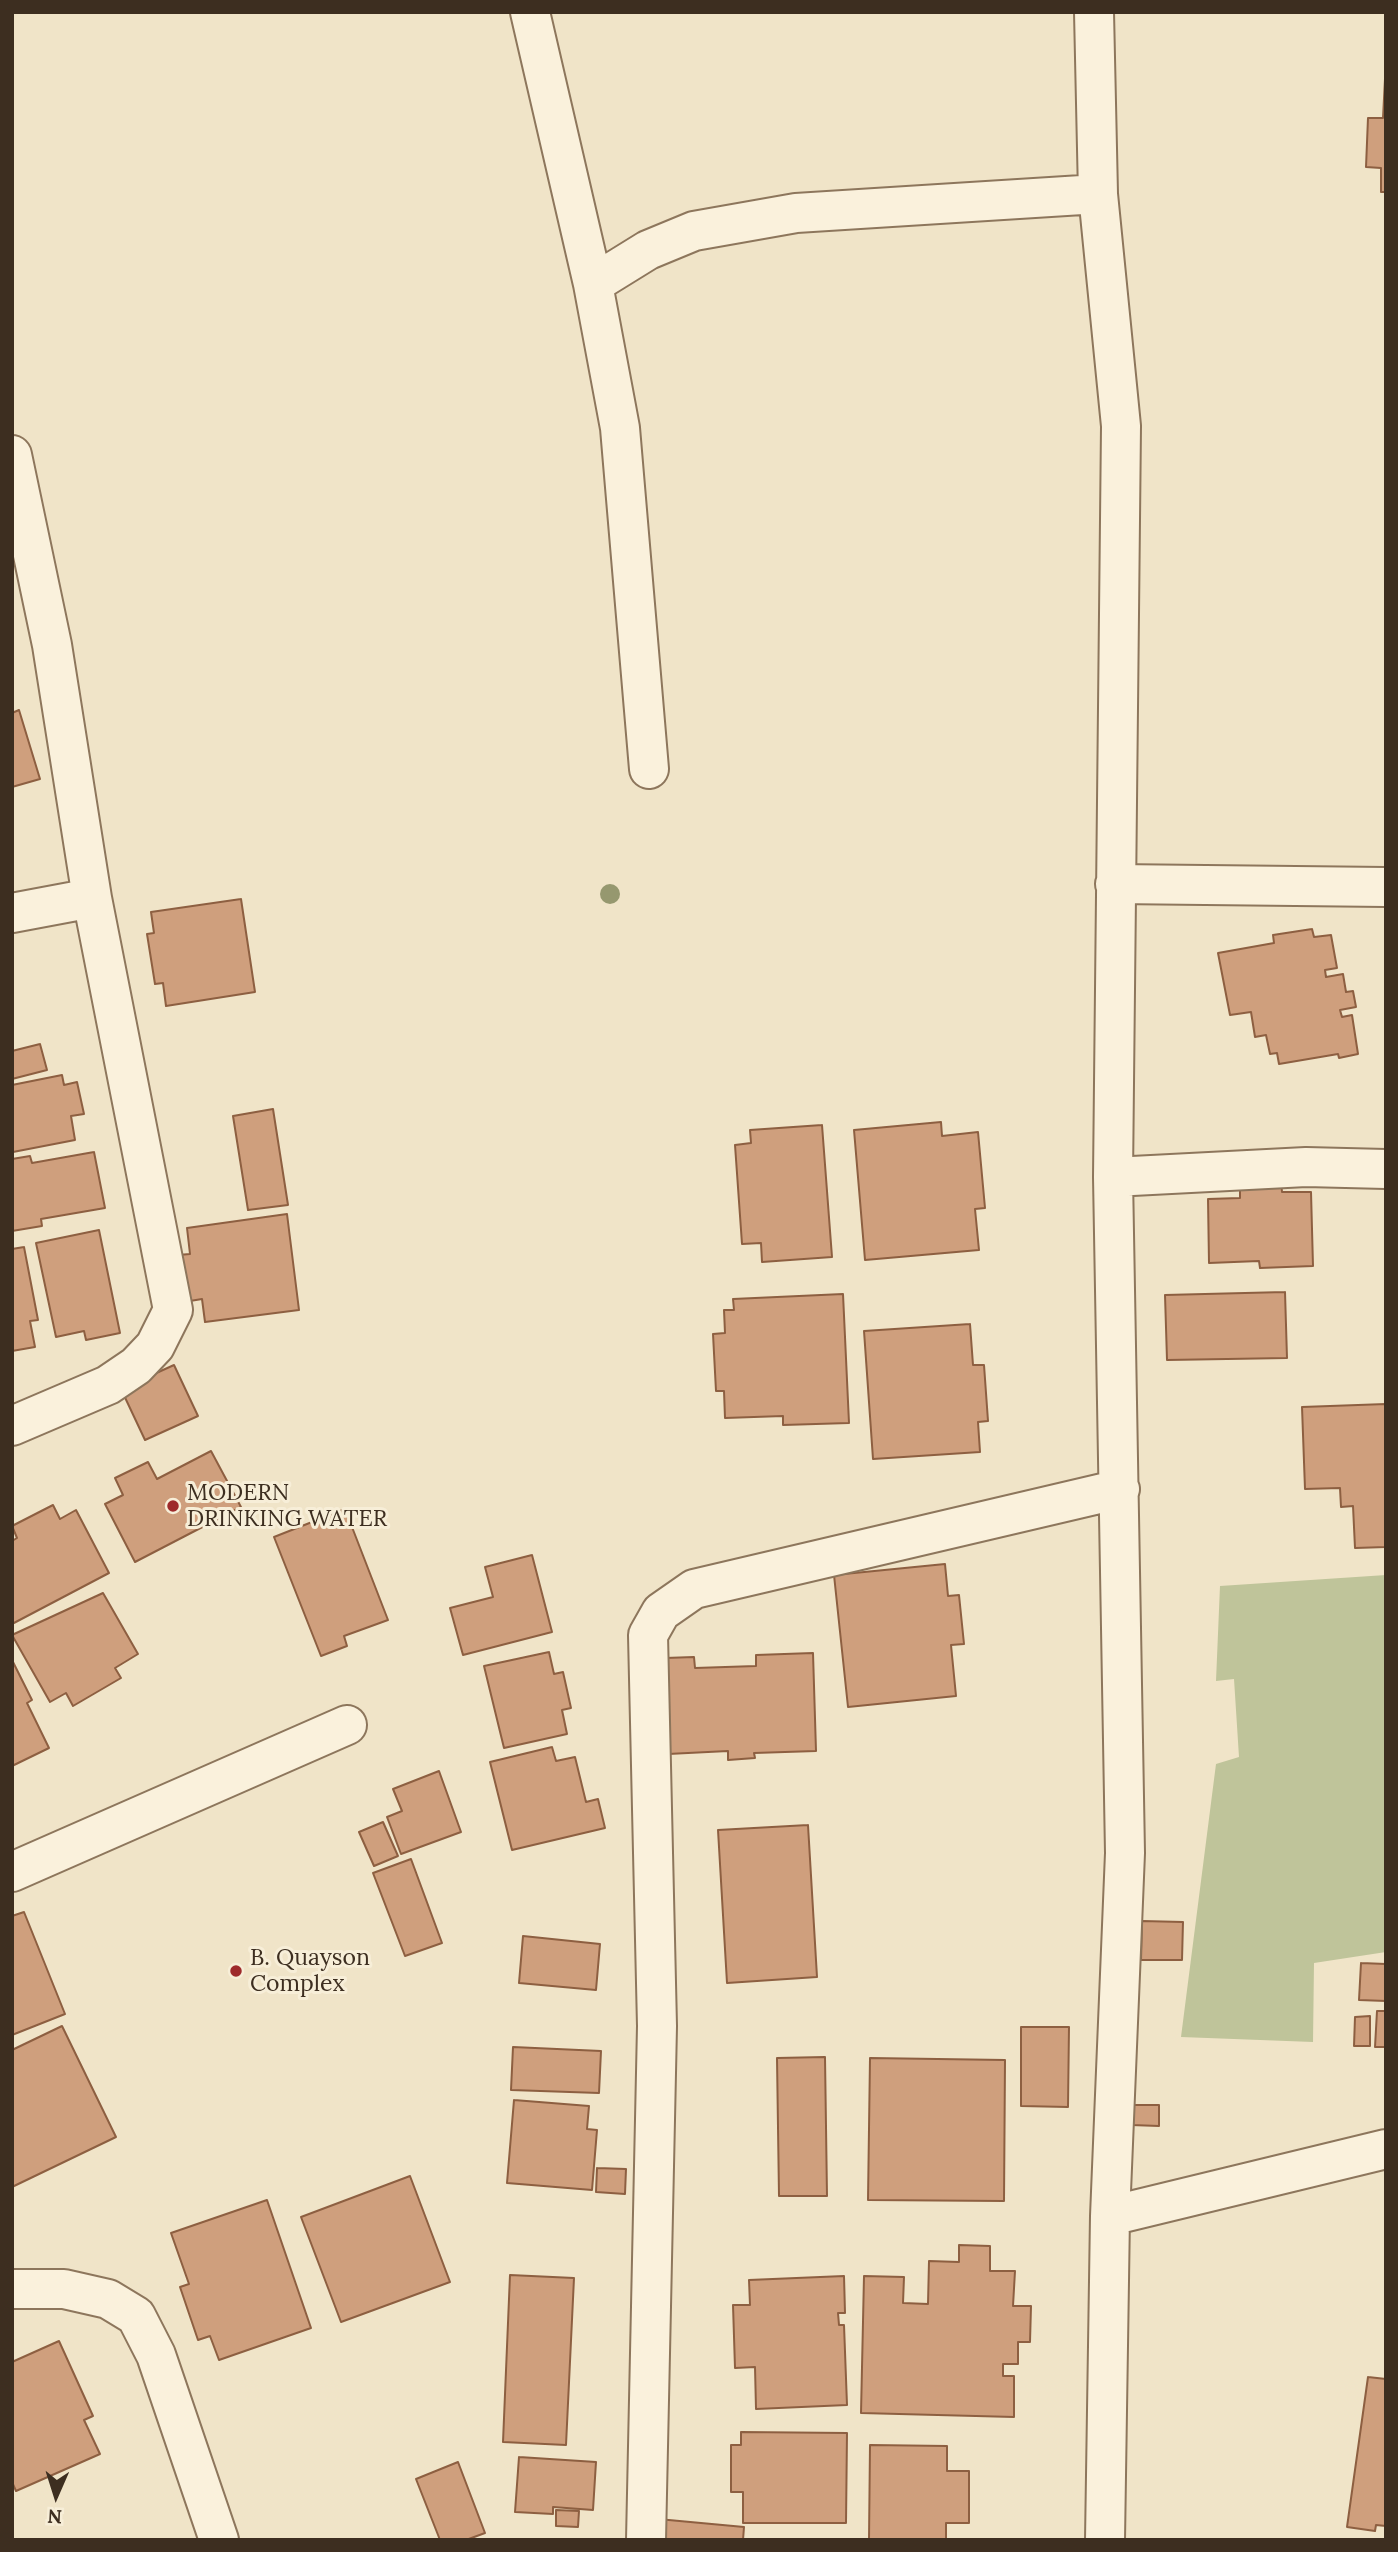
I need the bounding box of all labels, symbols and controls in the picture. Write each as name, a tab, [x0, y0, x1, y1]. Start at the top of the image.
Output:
place label: MODERN DRINKING WATER	[187, 1479, 387, 1533]
marker: MODERN DRINKING WATER	[165, 1498, 181, 1514]
place label: B. Quayson Complex	[250, 1944, 370, 1998]
marker: B. Quayson Complex	[228, 1963, 244, 1979]
north arrow	[21, 2461, 91, 2531]
text: N	[47, 2505, 63, 2529]

